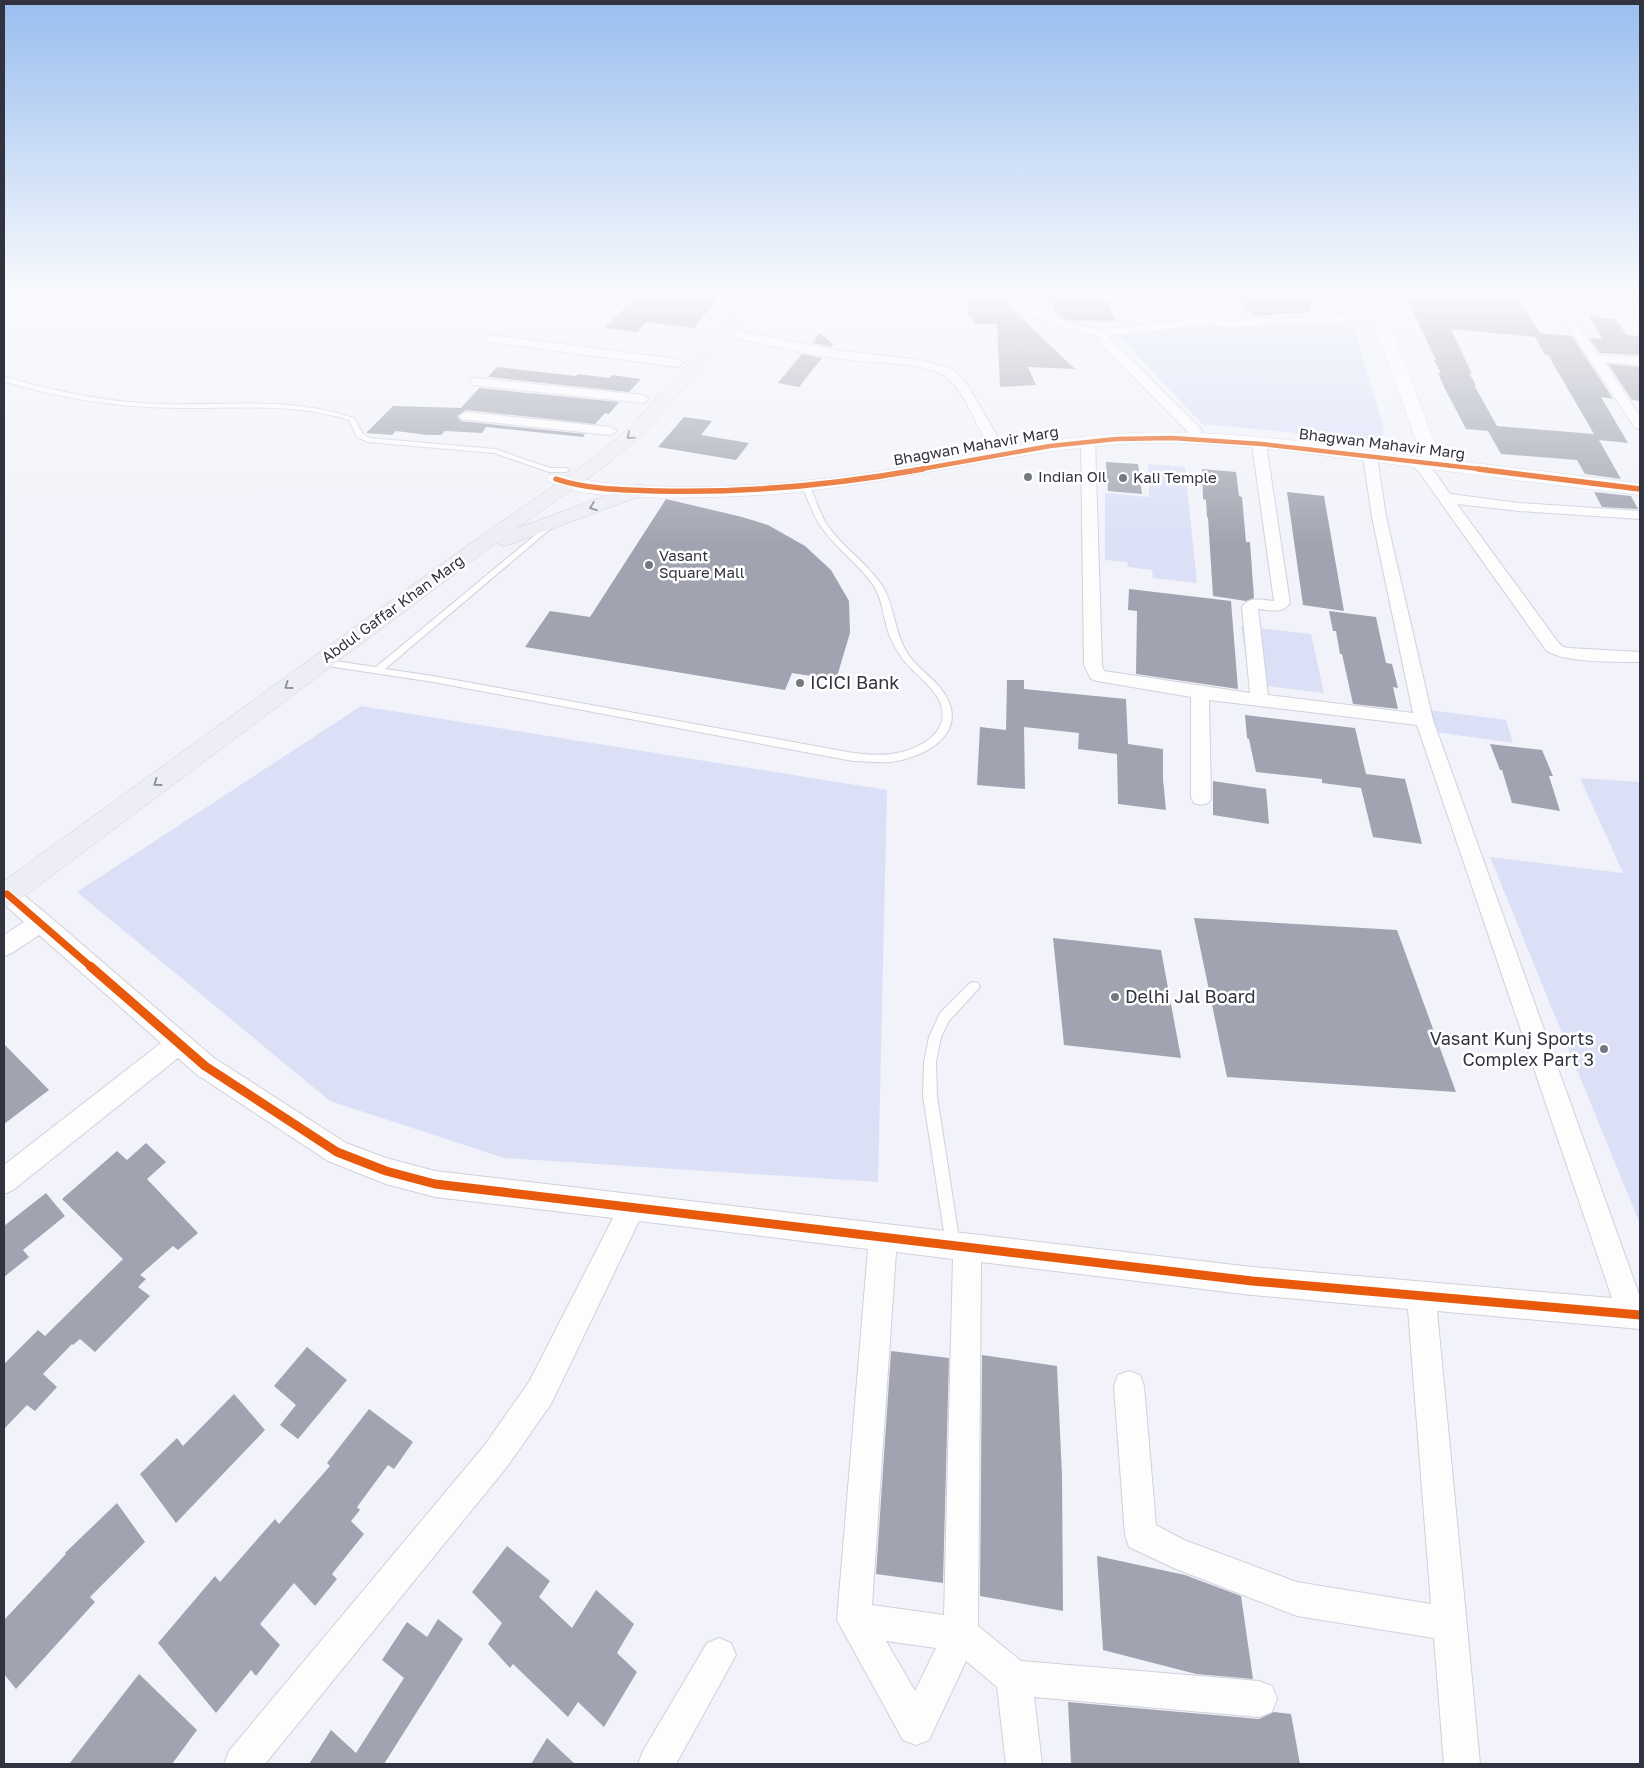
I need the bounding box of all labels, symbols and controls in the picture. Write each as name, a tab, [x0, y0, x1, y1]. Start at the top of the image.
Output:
street label: Bhagwan Mahavir Marg	[892, 422, 1060, 468]
street label: Bhagwan Mahavir Marg	[1298, 424, 1466, 462]
one-way arrow	[627, 430, 636, 439]
place label: Indian Oil	[1038, 467, 1107, 485]
place label: Kali Temple	[1133, 468, 1217, 486]
marker: Indian Oil	[1022, 471, 1034, 483]
marker: Kali Temple	[1117, 472, 1129, 484]
one-way arrow	[589, 501, 597, 511]
place label: Vasant Square Mall	[659, 546, 745, 581]
street label: Abdul Gaffar Khan Marg	[318, 551, 467, 666]
marker: Vasant Square Mall	[643, 559, 655, 571]
place label: ICICI Bank	[810, 671, 899, 693]
marker: ICICI Bank	[794, 677, 806, 689]
one-way arrow	[285, 681, 294, 689]
one-way arrow	[153, 777, 163, 786]
place label: Delhi Jal Board	[1125, 985, 1256, 1007]
marker: Delhi Jal Board	[1109, 991, 1121, 1003]
place label: Vasant Kunj Sports Complex Part 3	[1430, 1027, 1594, 1070]
marker: Vasant Kunj Sports Complex Part 3	[1598, 1043, 1610, 1055]

